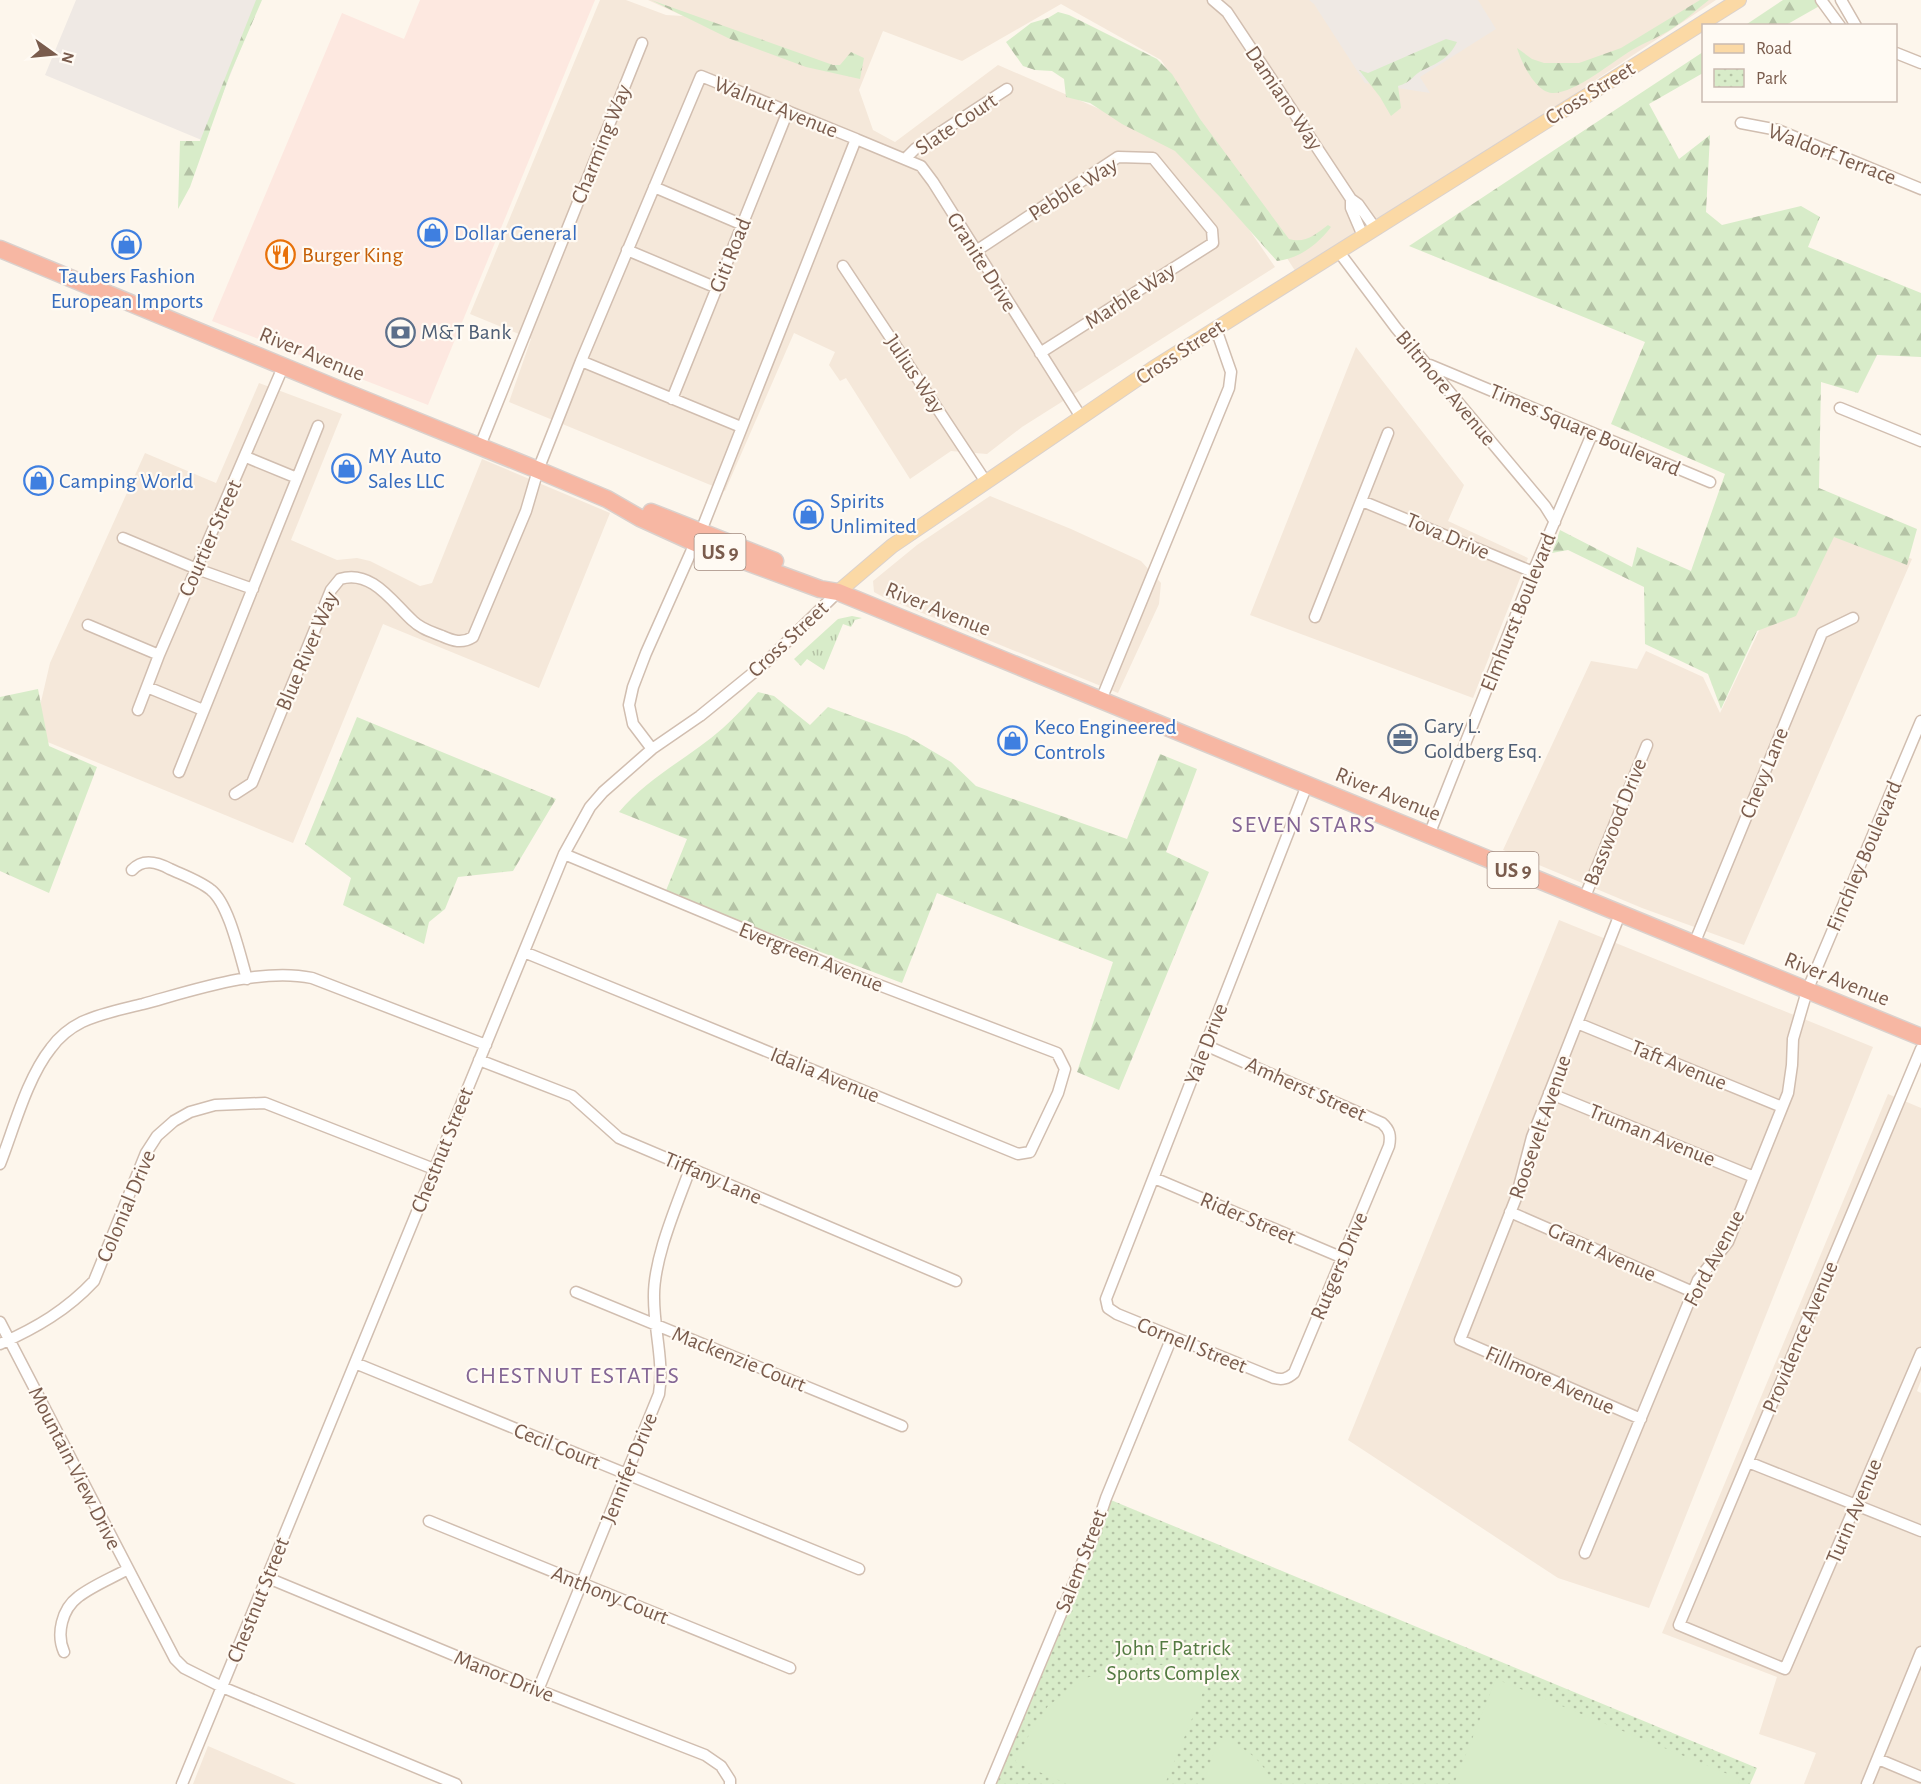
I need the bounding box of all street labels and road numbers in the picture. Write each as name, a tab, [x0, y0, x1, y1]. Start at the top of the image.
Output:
street label: Damiano Way	[1241, 42, 1327, 155]
street label: Cross Street	[1542, 57, 1638, 129]
street label: Walnut Avenue	[711, 72, 841, 142]
street label: Charming Way	[567, 81, 635, 207]
street label: Slate Court	[911, 89, 1001, 159]
street label: Waldorf Terrace	[1765, 119, 1899, 189]
street label: Pebble Way	[1025, 153, 1122, 225]
street label: Granite Drive	[943, 208, 1021, 316]
street label: Giti Road	[705, 215, 755, 295]
street label: Marble Way	[1081, 259, 1179, 333]
street label: Cross Street	[1132, 315, 1228, 389]
street label: River Avenue	[256, 323, 368, 385]
street label: Biltmore Avenue	[1392, 326, 1500, 450]
street label: Julius Way	[881, 331, 949, 418]
street label: Times Square Boulevard	[1486, 380, 1684, 480]
street label: Courtier Street	[175, 476, 245, 600]
street label: Tova Drive	[1403, 509, 1493, 563]
street label: Elmhurst Boulevard	[1476, 530, 1560, 694]
road number: US 9	[694, 534, 746, 570]
street label: River Avenue	[882, 578, 994, 640]
street label: Blue River Way	[272, 588, 342, 714]
street label: Cross Street	[744, 597, 832, 681]
street label: Chevy Lane	[1736, 724, 1792, 822]
street label: Basswood Drive	[1579, 755, 1651, 889]
street label: River Avenue	[1332, 763, 1444, 825]
street label: Finchley Boulevard	[1822, 777, 1906, 935]
road number: US 9	[1488, 852, 1538, 888]
street label: Evergreen Avenue	[736, 918, 886, 996]
street label: River Avenue	[1781, 948, 1893, 1010]
street label: Yale Drive	[1180, 1000, 1232, 1088]
street label: Taft Avenue	[1628, 1036, 1730, 1094]
street label: Idalia Avenue	[767, 1043, 883, 1107]
street label: Roosevelt Avenue	[1505, 1052, 1575, 1202]
street label: Amherst Street	[1242, 1053, 1370, 1125]
street label: Chestnut Street	[407, 1084, 477, 1216]
street label: Truman Avenue	[1586, 1100, 1718, 1170]
street label: Colonial Drive	[93, 1147, 159, 1265]
street label: Tiffany Lane	[661, 1148, 765, 1208]
street label: Rider Street	[1197, 1188, 1299, 1248]
street label: Ford Avenue	[1680, 1206, 1748, 1310]
street label: Rutgers Drive	[1306, 1209, 1372, 1323]
street label: Grant Avenue	[1545, 1218, 1659, 1286]
street label: Providence Avenue	[1758, 1258, 1842, 1416]
street label: Cornell Street	[1134, 1313, 1250, 1377]
street label: Mackenzie Court	[669, 1322, 809, 1396]
street label: Fillmore Avenue	[1482, 1342, 1618, 1418]
street label: Mountain View Drive	[24, 1383, 126, 1553]
street label: Jennifer Drive	[597, 1410, 661, 1526]
street label: Cecil Court	[511, 1419, 603, 1473]
street label: Turin Avenue	[1822, 1455, 1886, 1567]
street label: Salem Street	[1051, 1506, 1111, 1616]
street label: Chestnut Street	[223, 1534, 293, 1666]
street label: Anthony Court	[548, 1562, 672, 1628]
street label: Manor Drive	[451, 1646, 557, 1706]

